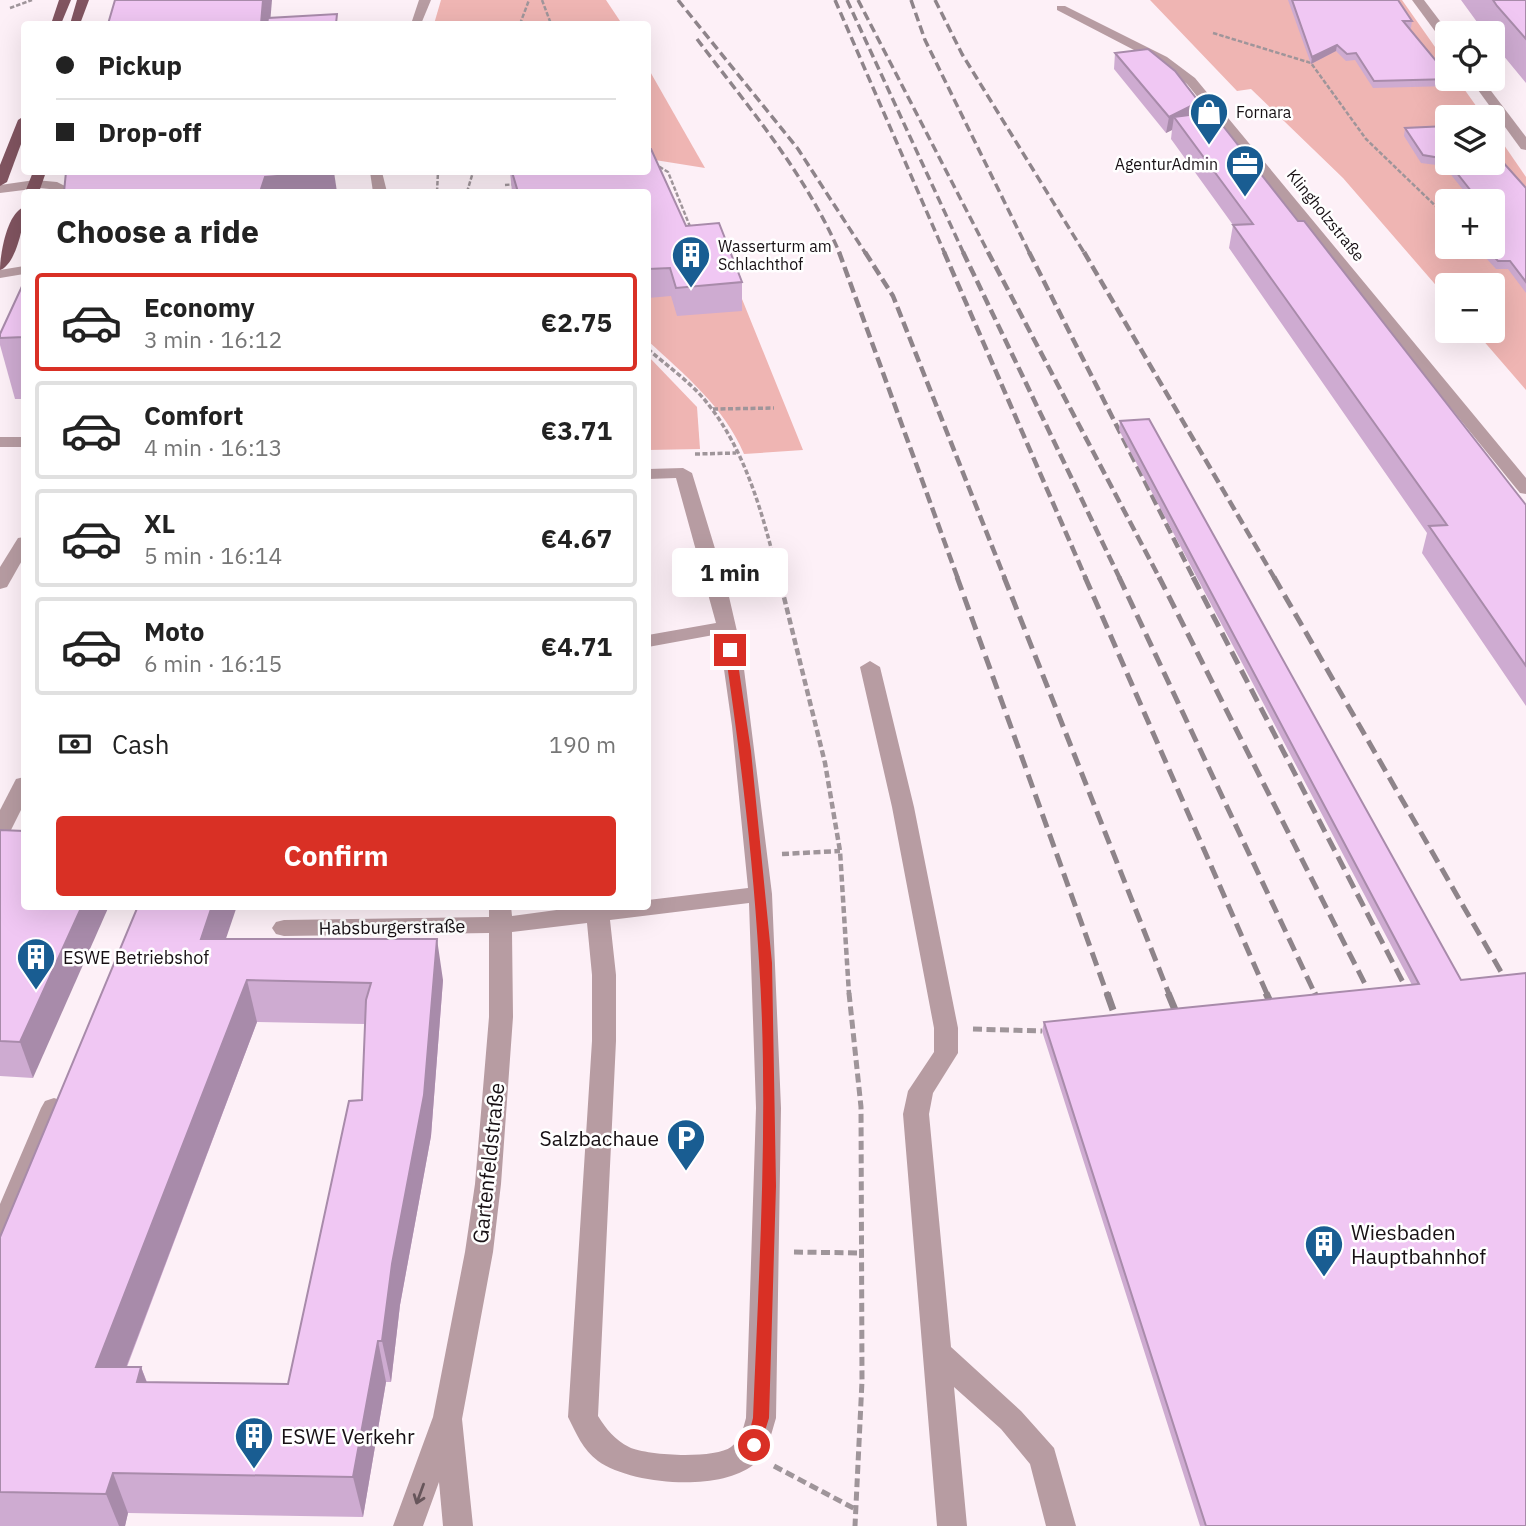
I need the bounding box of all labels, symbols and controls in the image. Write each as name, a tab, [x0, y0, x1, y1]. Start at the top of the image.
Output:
map controls	[1435, 21, 1505, 343]
button: locate	[1435, 21, 1505, 91]
text: Pickup	[98, 48, 182, 82]
shop icon: Fornara	[1188, 91, 1230, 146]
place label: Fornara	[1236, 102, 1292, 122]
button: layers	[1435, 105, 1505, 175]
text: Drop-off	[98, 115, 201, 149]
office icon: AgenturAdmin	[1224, 143, 1266, 198]
place label: AgenturAdmin	[1115, 154, 1218, 174]
street label: Klingholzstraße	[1283, 165, 1369, 265]
button: +	[1435, 189, 1505, 259]
text: Choose a ride	[56, 210, 259, 252]
building icon: Wasserturm am Schlachthof	[670, 234, 712, 289]
place label: Wasserturm am Schlachthof	[718, 236, 832, 274]
button: −	[1435, 273, 1505, 343]
text: Economy	[144, 290, 255, 324]
icon: car	[60, 291, 123, 354]
text: €2.75	[541, 305, 612, 339]
text: 3 min · 16:12	[144, 324, 282, 354]
text: Comfort	[144, 398, 243, 432]
icon: car	[60, 399, 123, 462]
text: €3.71	[541, 413, 612, 447]
text: 4 min · 16:13	[144, 432, 282, 462]
text: XL	[144, 506, 175, 540]
icon: car	[60, 507, 123, 570]
text: €4.67	[541, 521, 612, 555]
text: 5 min · 16:14	[144, 540, 282, 570]
callout: 1 min	[672, 548, 788, 598]
text: 1 min	[700, 557, 760, 587]
text: Moto	[144, 614, 204, 648]
icon: car	[60, 615, 123, 678]
text: €4.71	[541, 629, 612, 663]
route end	[714, 634, 746, 666]
text: 6 min · 16:15	[144, 648, 282, 678]
icon: cash	[56, 725, 94, 763]
text: Cash	[112, 727, 169, 761]
text: 190 m	[549, 729, 616, 759]
button: Confirm	[56, 816, 616, 896]
street label: Habsburgerstraße	[318, 914, 466, 940]
building icon: ESWE Betriebshof	[15, 936, 57, 991]
place label: ESWE Betriebshof	[63, 946, 209, 969]
street label: Gartenfeldstraße	[466, 1081, 510, 1245]
parking icon: Salzbachaue	[665, 1117, 707, 1172]
place label: Salzbachaue	[540, 1124, 659, 1152]
place label: Wiesbaden Hauptbahnhof	[1351, 1218, 1486, 1270]
building icon: Wiesbaden Hauptbahnhof	[1303, 1223, 1345, 1278]
building icon: ESWE Verkehr	[233, 1415, 275, 1470]
place label: ESWE Verkehr	[281, 1422, 415, 1450]
route start	[738, 1429, 770, 1461]
one-way arrow	[412, 1483, 425, 1505]

